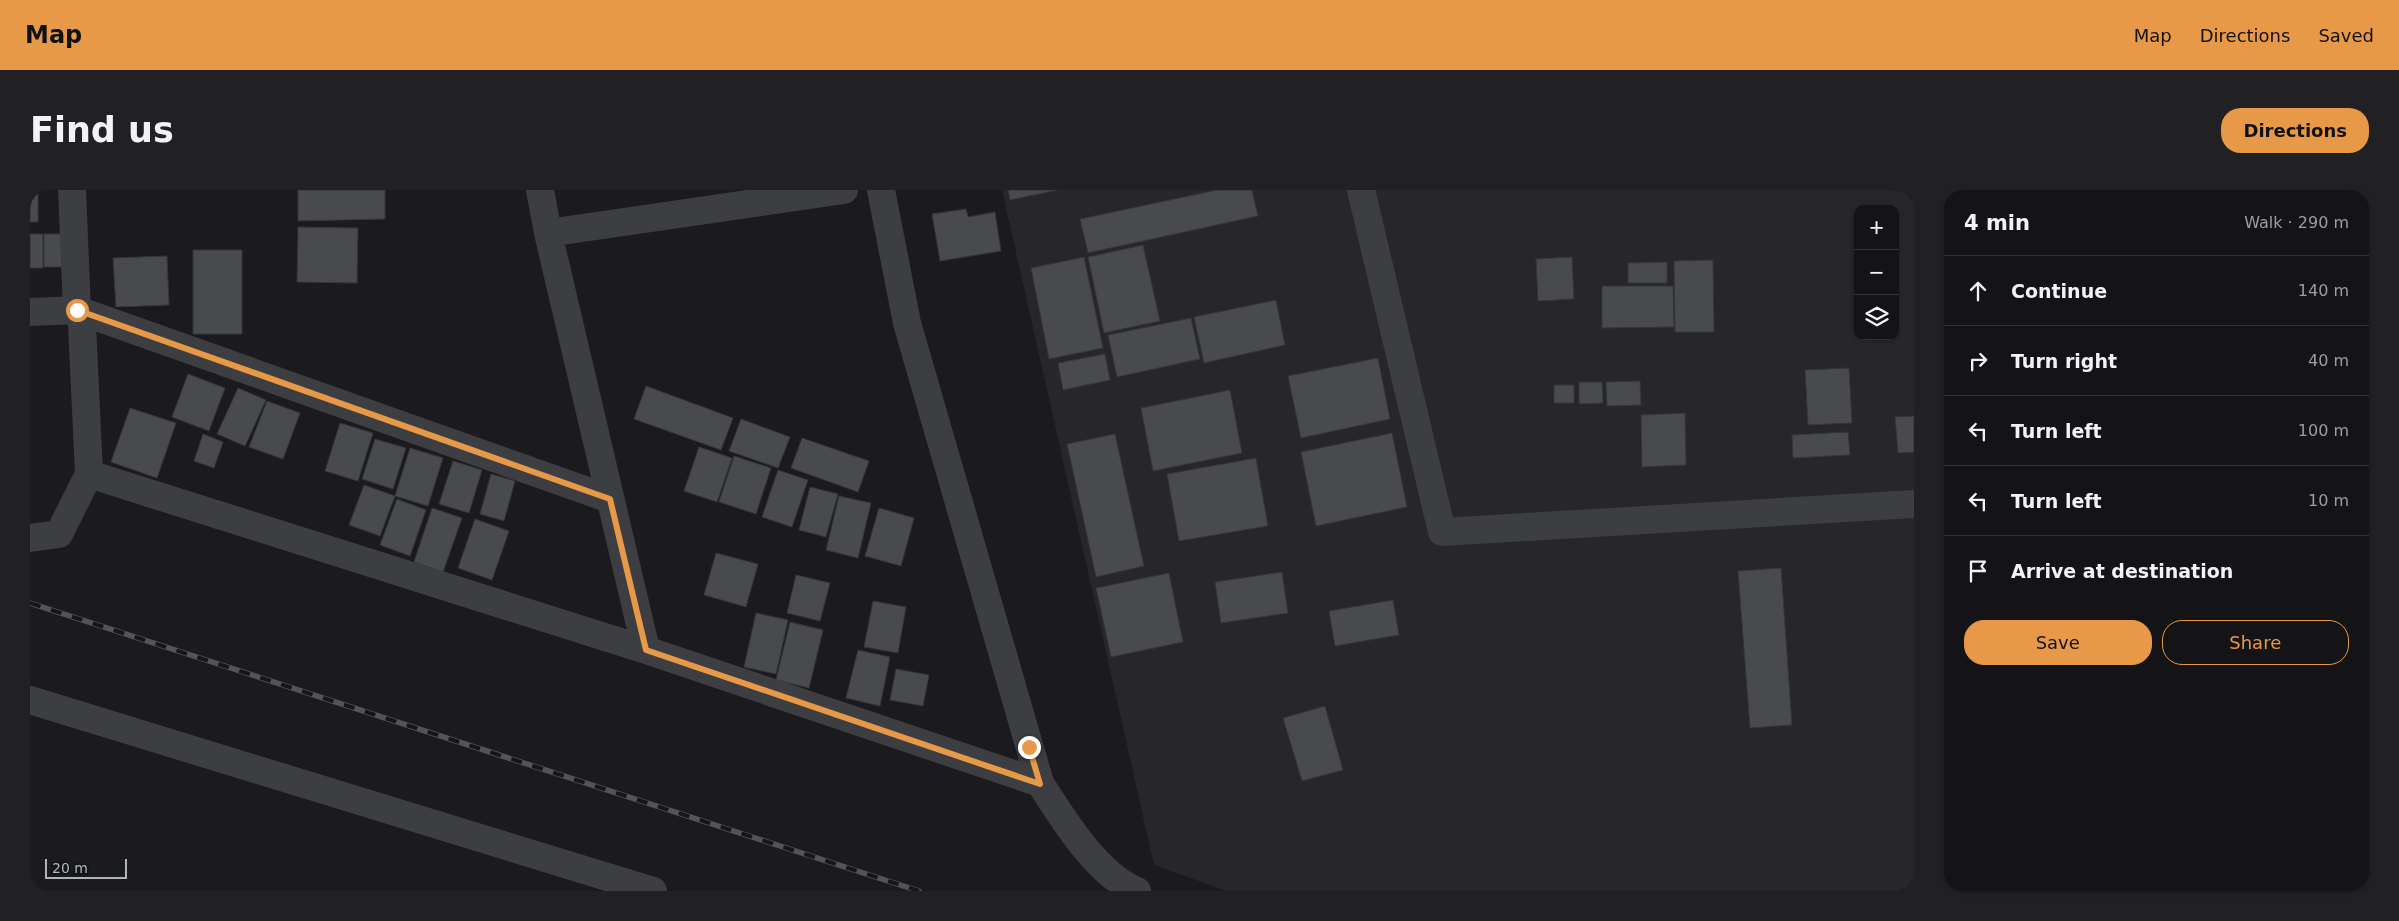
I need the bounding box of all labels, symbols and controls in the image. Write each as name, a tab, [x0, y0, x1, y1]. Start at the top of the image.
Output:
text: Map	[25, 21, 82, 49]
text: Map	[2134, 25, 2172, 46]
text: Directions	[2200, 25, 2290, 46]
text: Saved	[2318, 25, 2374, 46]
button: Directions	[2221, 108, 2369, 153]
text: Find us	[30, 110, 174, 150]
map controls	[1854, 205, 1899, 340]
button: +	[1854, 205, 1899, 250]
text: 4 min	[1964, 211, 2030, 235]
text: Walk · 290 m	[2244, 213, 2349, 232]
button: −	[1854, 250, 1899, 295]
icon: ahead	[1964, 277, 1992, 305]
text: Continue	[2011, 280, 2107, 302]
text: 140 m	[2298, 281, 2349, 300]
button: layers	[1854, 295, 1899, 340]
route start	[66, 299, 89, 322]
icon: right	[1964, 347, 1992, 375]
text: Turn right	[2011, 350, 2117, 372]
text: 40 m	[2308, 351, 2349, 370]
icon: left	[1964, 417, 1992, 445]
text: Turn left	[2011, 420, 2102, 442]
text: 100 m	[2298, 421, 2349, 440]
icon: left	[1964, 487, 1992, 515]
text: Turn left	[2011, 490, 2102, 512]
text: 10 m	[2308, 491, 2349, 510]
icon: arrive	[1964, 557, 1992, 585]
text: Arrive at destination	[2011, 560, 2233, 582]
button: Save	[1964, 620, 2152, 665]
button: Share	[2162, 620, 2349, 665]
route end	[1018, 736, 1041, 759]
scale bar	[45, 856, 128, 879]
text: 20 m	[52, 860, 88, 876]

